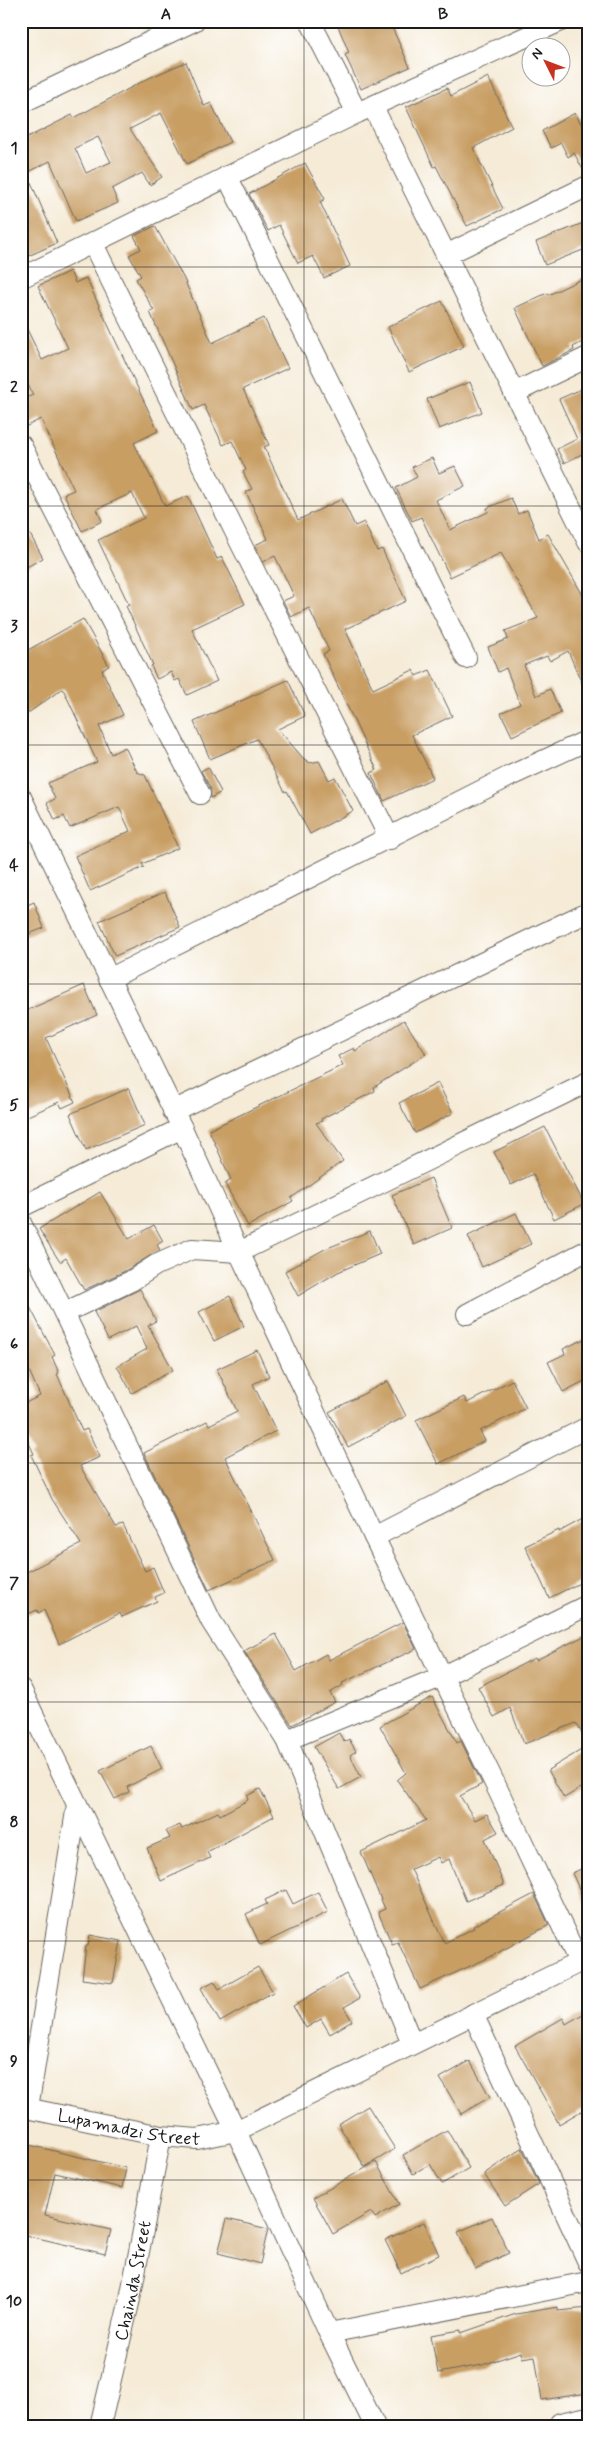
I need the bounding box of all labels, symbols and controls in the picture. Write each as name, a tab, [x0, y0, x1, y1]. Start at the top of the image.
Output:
text: A	[161, 4, 171, 25]
text: B	[438, 4, 448, 25]
north arrow	[522, 38, 572, 88]
text: N	[527, 44, 547, 63]
text: 1	[10, 138, 18, 159]
text: 2	[10, 377, 18, 398]
text: 3	[10, 616, 18, 637]
text: 4	[9, 855, 19, 876]
text: 5	[9, 1095, 19, 1116]
text: 6	[10, 1334, 18, 1355]
text: 7	[9, 1573, 19, 1594]
text: 8	[9, 1812, 19, 1833]
text: 9	[10, 2051, 18, 2072]
street label: Lupamadzi Street	[55, 2104, 201, 2152]
street label: Chainda Street	[110, 2218, 158, 2343]
text: 10	[6, 2291, 22, 2312]

